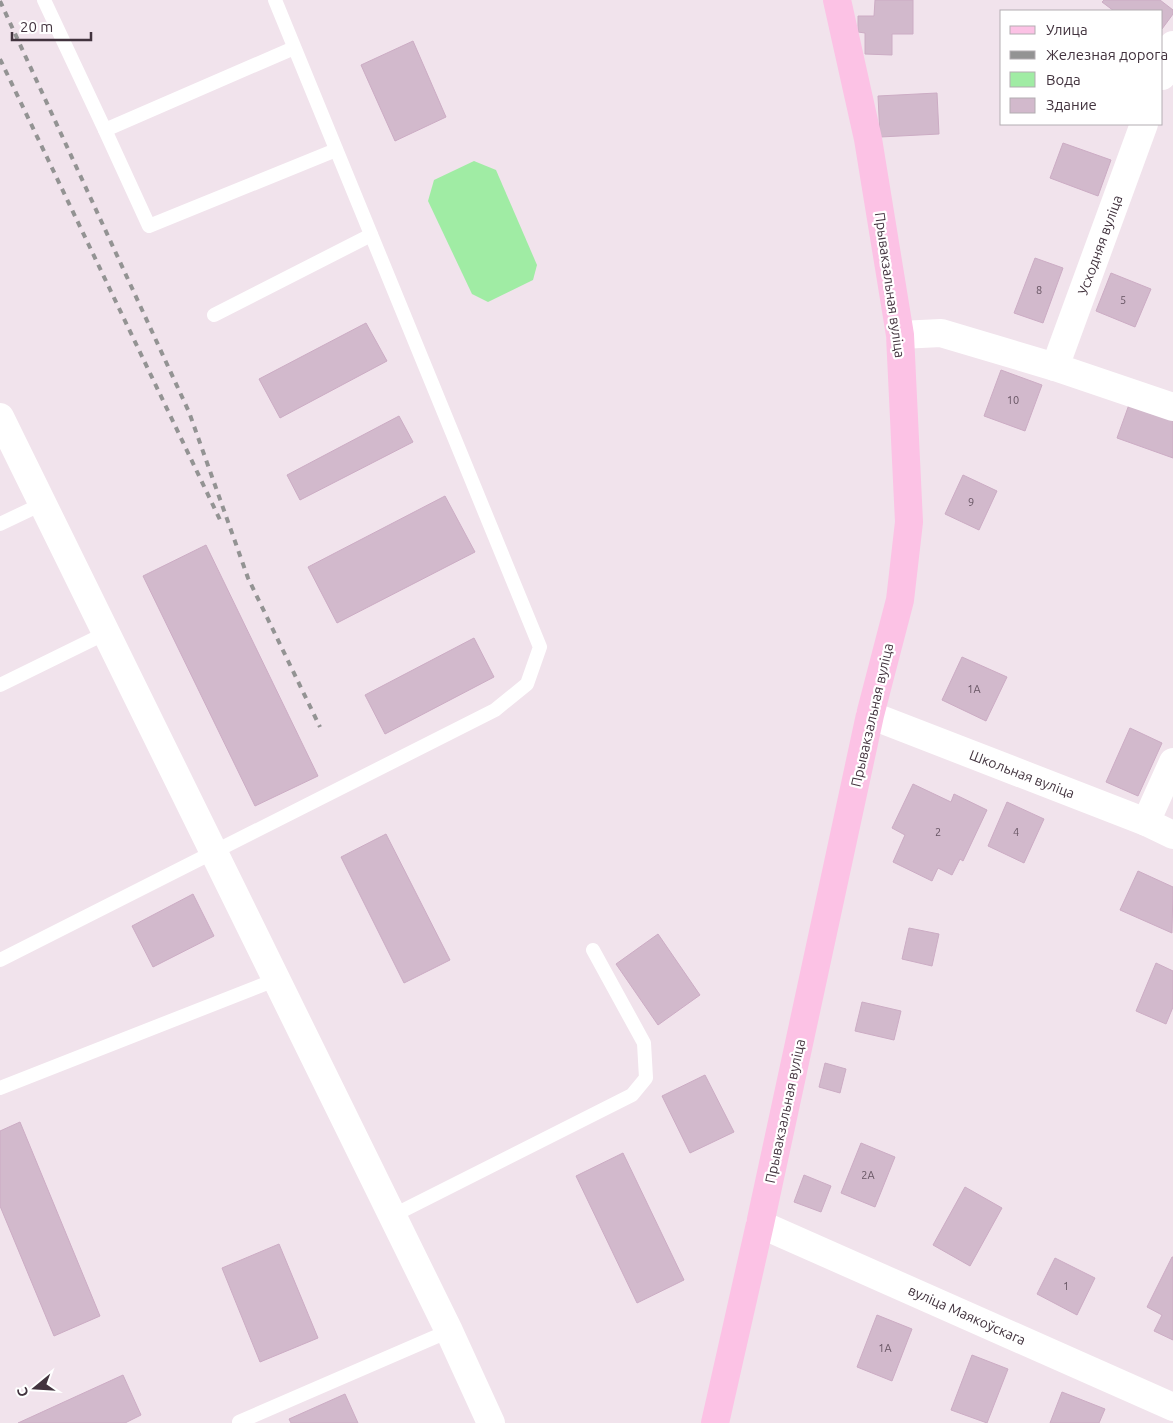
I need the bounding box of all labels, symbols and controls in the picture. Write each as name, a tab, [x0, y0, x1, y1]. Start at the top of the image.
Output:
scale bar	[12, 10, 91, 42]
legend	[1000, 10, 1163, 125]
text: 20 m	[20, 18, 53, 35]
text: Улица	[1046, 21, 1088, 38]
text: Железная дорога	[1046, 46, 1168, 63]
text: Вода	[1046, 71, 1081, 88]
text: Здание	[1046, 96, 1097, 113]
street label: Усходняя вуліца	[1075, 193, 1125, 297]
street label: Прывакзальная вуліца	[872, 211, 908, 359]
house number: 8	[1036, 284, 1042, 296]
house number: 5	[1120, 294, 1126, 306]
house number: 10	[1007, 394, 1019, 406]
house number: 9	[968, 496, 974, 508]
street label: Прывакзальная вуліца	[848, 642, 896, 788]
house number: 1А	[967, 683, 982, 695]
street label: Школьная вуліца	[967, 747, 1077, 801]
house number: 2	[935, 826, 941, 838]
house number: 4	[1013, 826, 1019, 838]
street label: Прывакзальная вуліца	[762, 1037, 808, 1185]
house number: 2А	[861, 1169, 876, 1181]
house number: 1	[1063, 1280, 1069, 1292]
street label: вуліца Маякоўскага	[906, 1282, 1028, 1348]
house number: 1А	[878, 1342, 893, 1354]
north arrow	[10, 1363, 60, 1413]
text: С	[14, 1385, 32, 1399]

